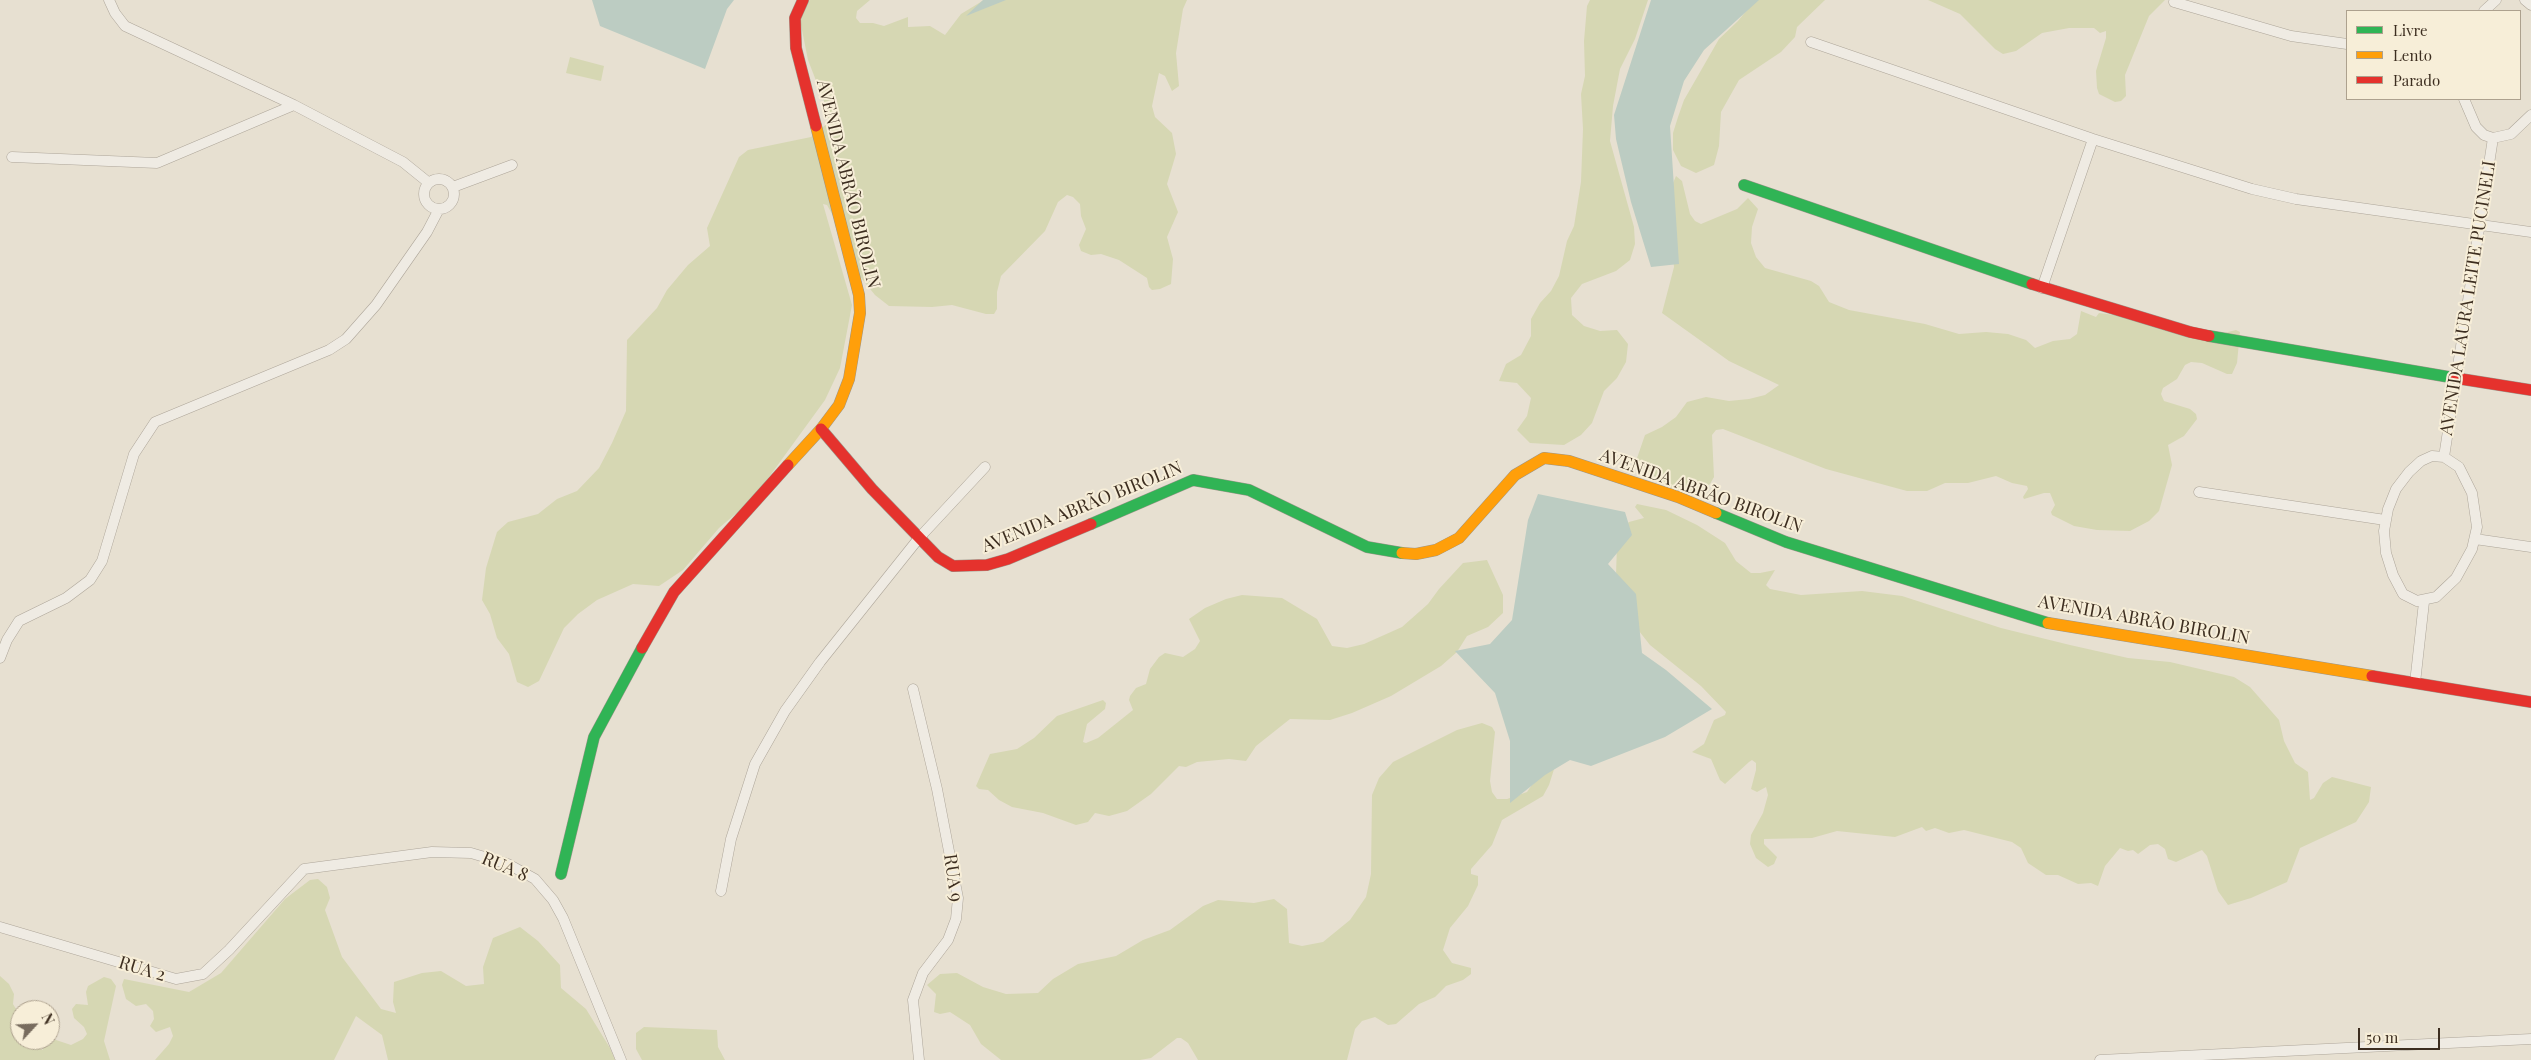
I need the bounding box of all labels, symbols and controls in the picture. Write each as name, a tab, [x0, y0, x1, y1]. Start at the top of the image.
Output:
legend	[2346, 10, 2521, 100]
text: Livre	[2393, 20, 2428, 40]
text: Lento	[2393, 45, 2432, 65]
text: Parado	[2393, 70, 2440, 90]
street label: AVENIDA ABRÃO BIROLIN	[812, 77, 884, 291]
street label: AVENIDA LAURA LEITE PUCINELI	[2436, 159, 2500, 437]
street label: AVENIDA ABRÃO BIROLIN	[1597, 444, 1805, 538]
street label: AVENIDA ABRÃO BIROLIN	[979, 457, 1185, 557]
street label: AVENIDA ABRÃO BIROLIN	[2037, 591, 2251, 649]
street label: RUA 8	[478, 848, 532, 886]
street label: RUA 9	[939, 853, 967, 903]
street label: RUA 2	[116, 952, 168, 986]
north arrow	[10, 1000, 60, 1050]
text: N	[37, 1010, 59, 1027]
scale bar	[2361, 1018, 2444, 1050]
text: 50 m	[2366, 1027, 2398, 1047]

